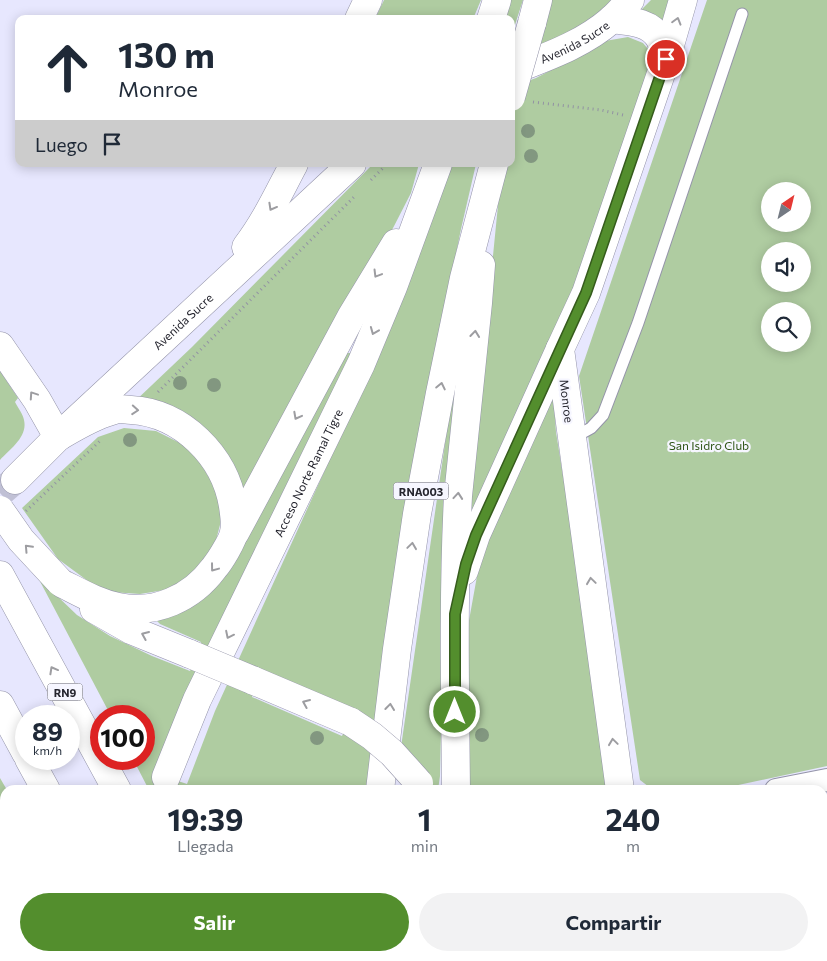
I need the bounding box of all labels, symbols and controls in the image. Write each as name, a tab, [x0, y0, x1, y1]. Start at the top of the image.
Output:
one-way arrow	[671, 16, 682, 25]
street label: Avenida Sucre	[538, 18, 612, 66]
text: 130 m	[118, 32, 215, 75]
icon: ahead	[35, 35, 100, 100]
pin	[645, 38, 687, 80]
icon: arrive	[652, 45, 680, 73]
text: Monroe	[118, 75, 198, 102]
icon: arrive	[98, 130, 126, 158]
text: Luego	[35, 133, 88, 156]
north arrow	[761, 182, 811, 232]
map controls	[761, 182, 811, 352]
one-way arrow	[268, 202, 278, 211]
button: sound	[761, 242, 811, 292]
one-way arrow	[373, 269, 383, 278]
street label: Avenida Sucre	[150, 290, 215, 352]
button: search	[761, 302, 811, 352]
one-way arrow	[370, 327, 380, 335]
one-way arrow	[469, 330, 480, 338]
street label: Monroe	[557, 379, 577, 423]
one-way arrow	[436, 382, 446, 391]
one-way arrow	[30, 391, 39, 400]
one-way arrow	[132, 405, 140, 416]
street label: Acceso Norte Ramal Tigre	[271, 406, 345, 539]
one-way arrow	[294, 411, 304, 420]
park label: San Isidro Club	[669, 438, 749, 452]
road number: RNA003	[394, 482, 448, 500]
one-way arrow	[452, 491, 463, 499]
one-way arrow	[407, 542, 417, 550]
one-way arrow	[25, 544, 34, 553]
one-way arrow	[212, 562, 220, 571]
one-way arrow	[586, 576, 597, 584]
one-way arrow	[225, 629, 235, 638]
one-way arrow	[141, 631, 150, 642]
one-way arrow	[49, 666, 59, 675]
road number: RN9	[48, 684, 82, 700]
position arrow	[428, 685, 480, 737]
one-way arrow	[302, 698, 311, 709]
one-way arrow	[384, 703, 395, 711]
speed limit sign: 100	[90, 705, 155, 770]
text: 89	[32, 716, 63, 746]
one-way arrow	[608, 737, 619, 745]
text: km/h	[33, 743, 62, 757]
text: 19:39	[167, 800, 243, 837]
text: 1	[418, 800, 431, 837]
text: 240	[606, 800, 661, 837]
text: Llegada	[177, 836, 234, 855]
text: min	[411, 836, 438, 855]
text: m	[626, 836, 640, 855]
button: Salir	[20, 893, 409, 951]
button: Compartir	[419, 893, 808, 951]

